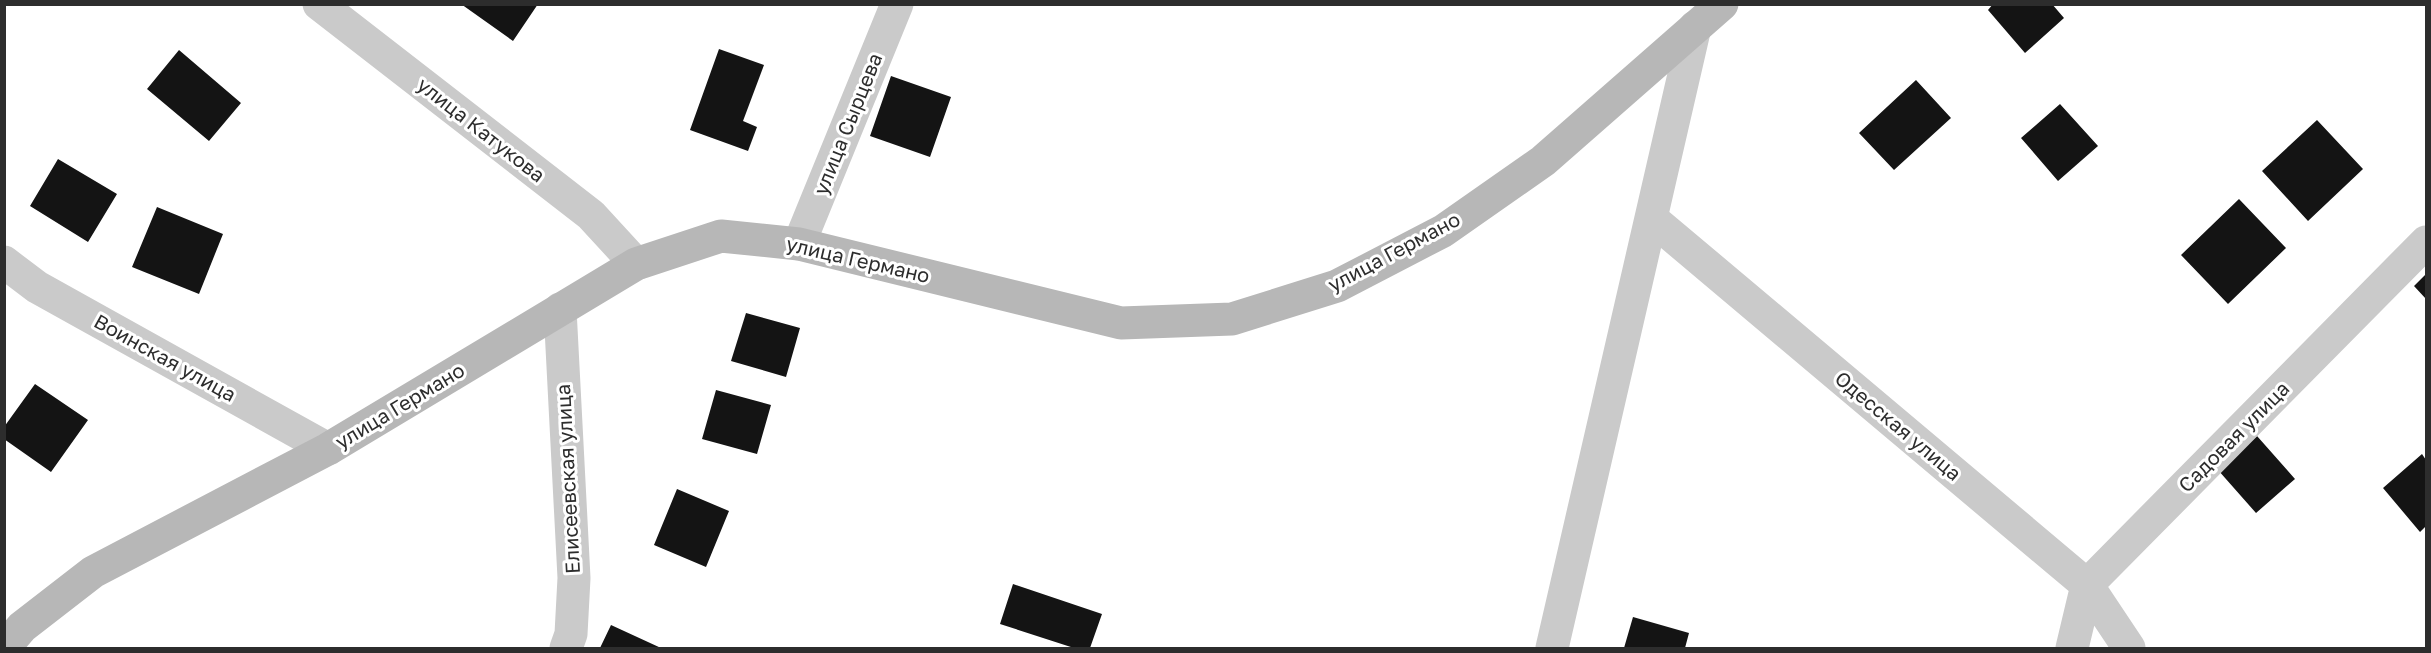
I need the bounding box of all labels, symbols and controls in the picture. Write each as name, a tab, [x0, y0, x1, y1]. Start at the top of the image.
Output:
street label: улица Сырцева	[808, 49, 886, 198]
street label: улица Катукова	[413, 72, 550, 187]
street label: улица Германо	[1323, 206, 1464, 296]
street label: улица Германо	[784, 231, 932, 287]
street label: Воинская улица	[90, 308, 241, 406]
street label: улица Германо	[331, 357, 468, 453]
street label: Одесская улица	[1831, 365, 1967, 485]
street label: Садовая улица	[2173, 376, 2294, 497]
street label: Елисеевская улица	[550, 383, 584, 575]

